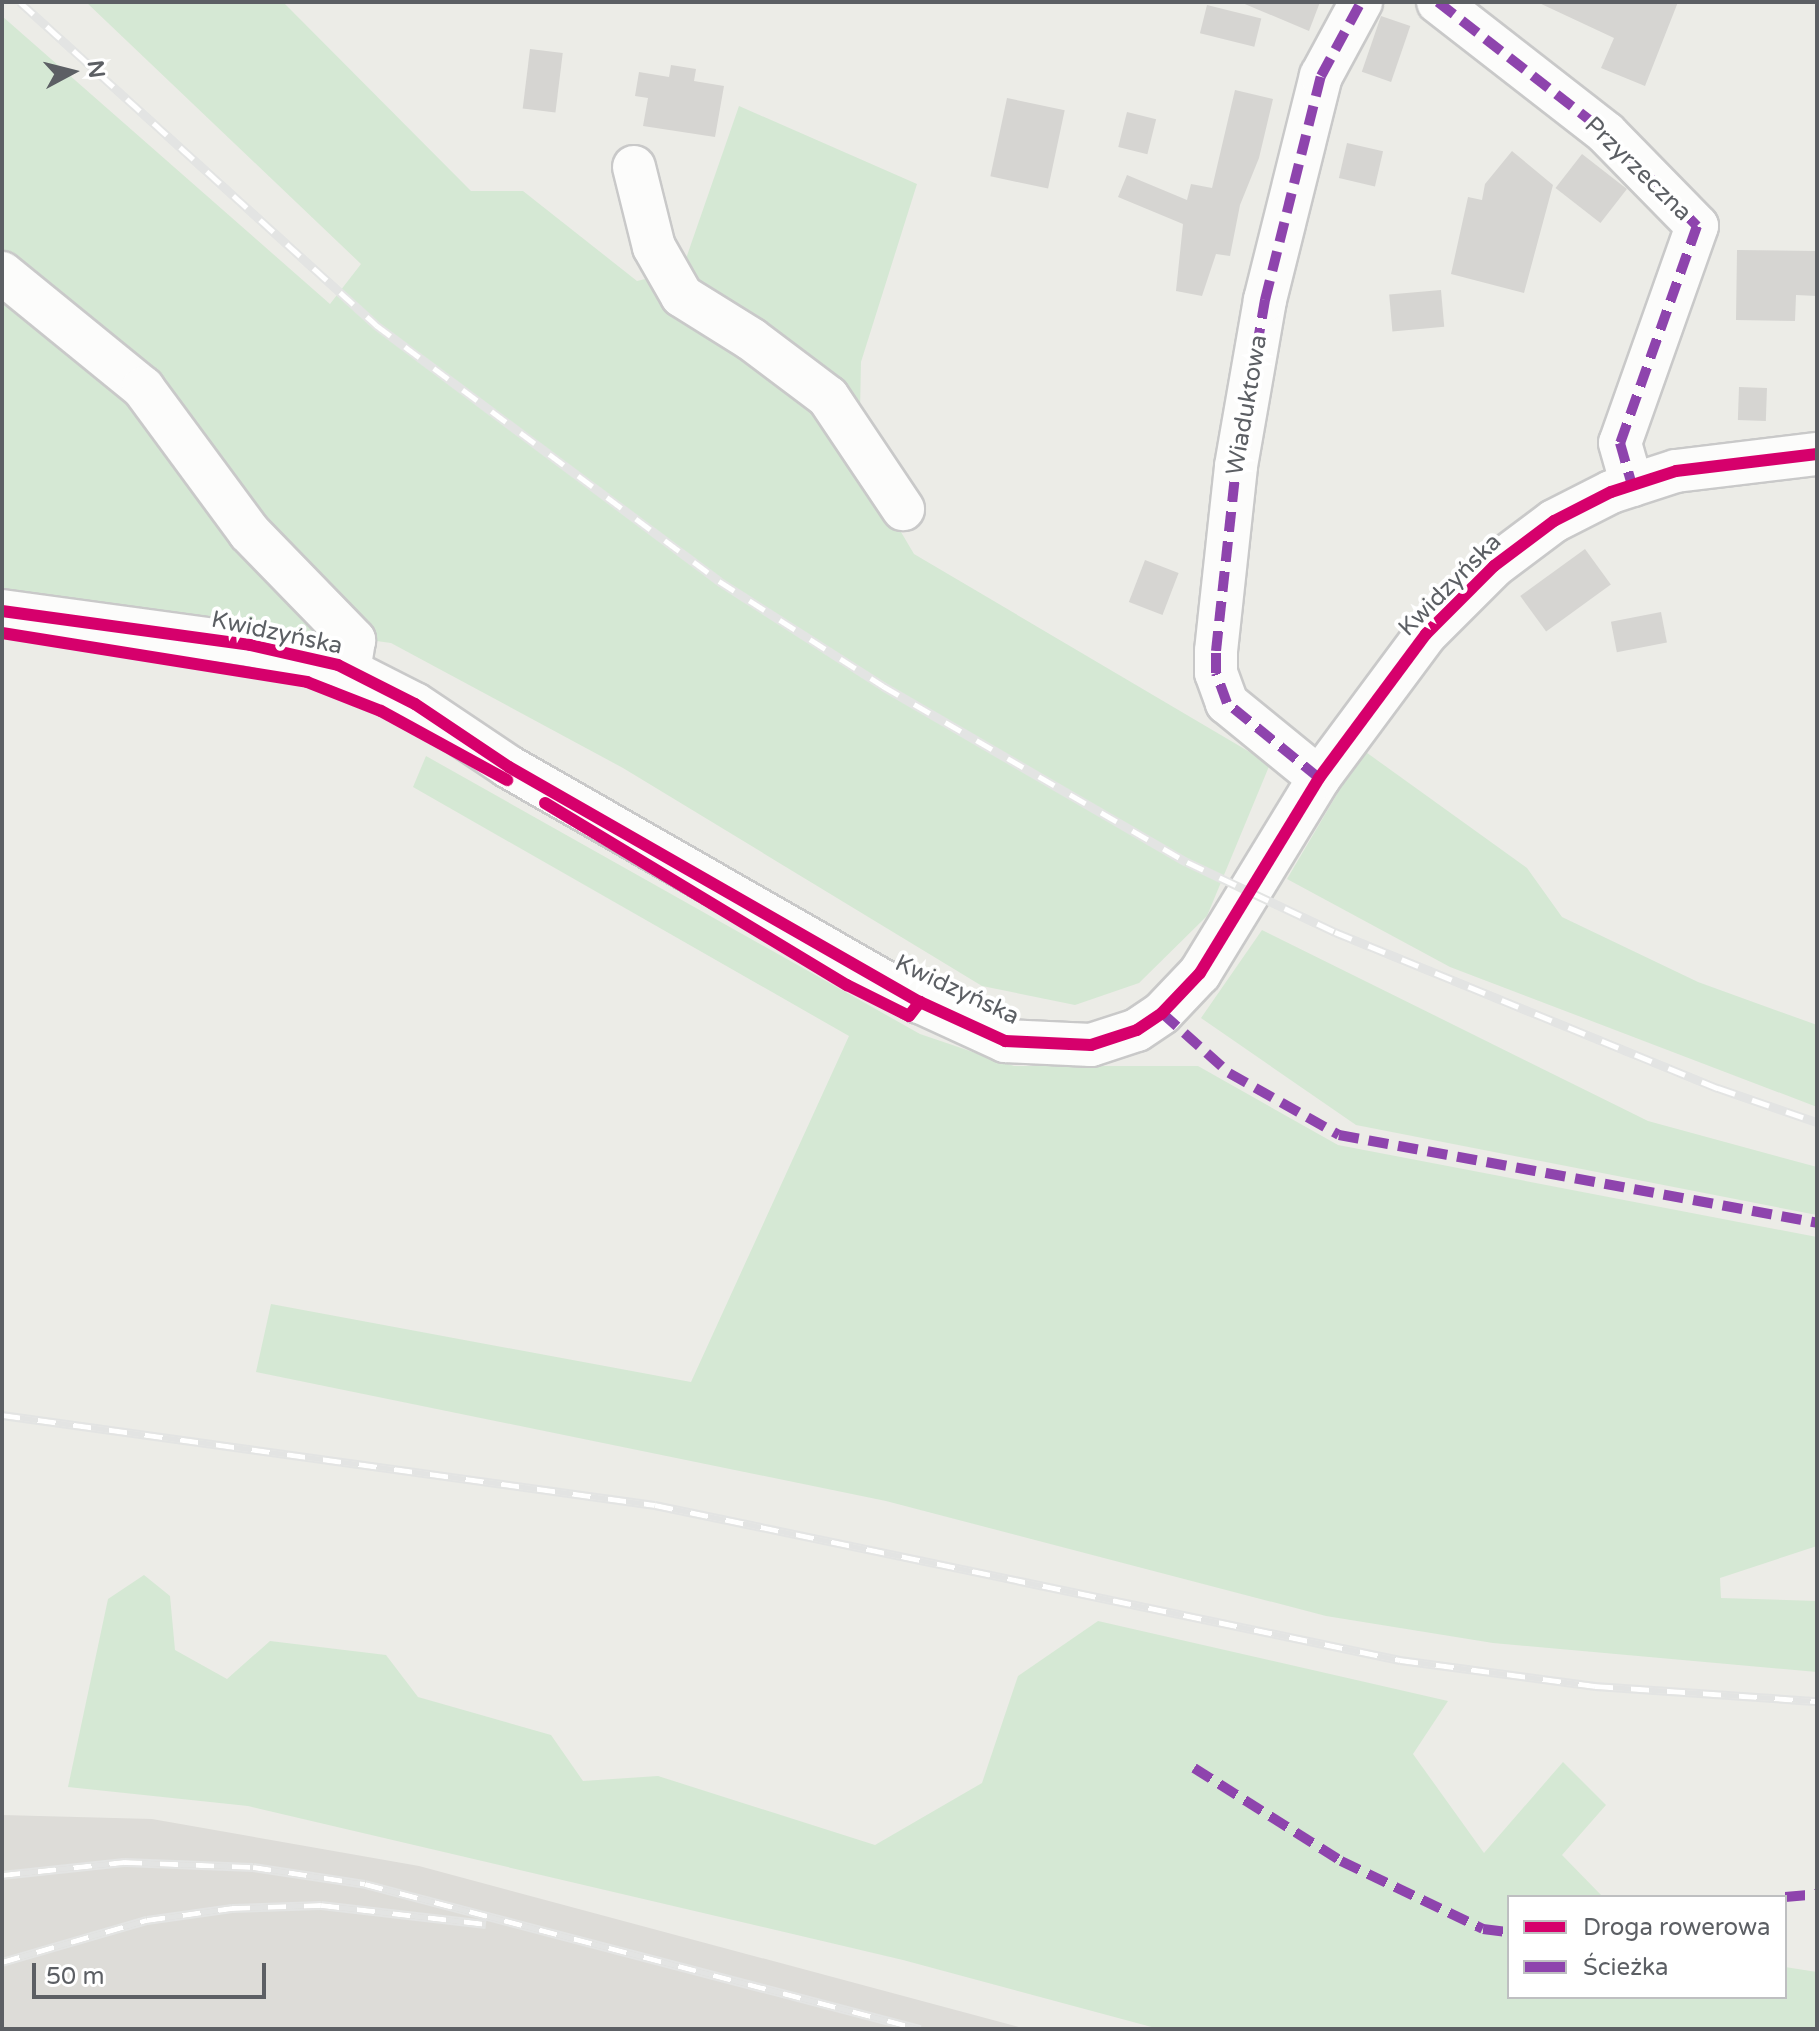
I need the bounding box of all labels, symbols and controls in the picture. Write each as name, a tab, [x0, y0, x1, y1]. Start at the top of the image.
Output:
north arrow	[32, 32, 112, 112]
text: N	[82, 59, 110, 79]
street label: Przyrzeczna	[1579, 111, 1697, 227]
street label: Wiaduktowa	[1220, 333, 1274, 477]
street label: Kwidzyńska	[1393, 528, 1507, 642]
street label: Kwidzyńska	[209, 605, 345, 661]
street label: Kwidzyńska	[890, 949, 1024, 1031]
legend	[1507, 1895, 1787, 1999]
text: Droga rowerowa	[1583, 1913, 1770, 1942]
scale bar	[36, 1947, 270, 1997]
text: Ścieżka	[1583, 1953, 1668, 1982]
text: 50 m	[46, 1962, 104, 1991]

